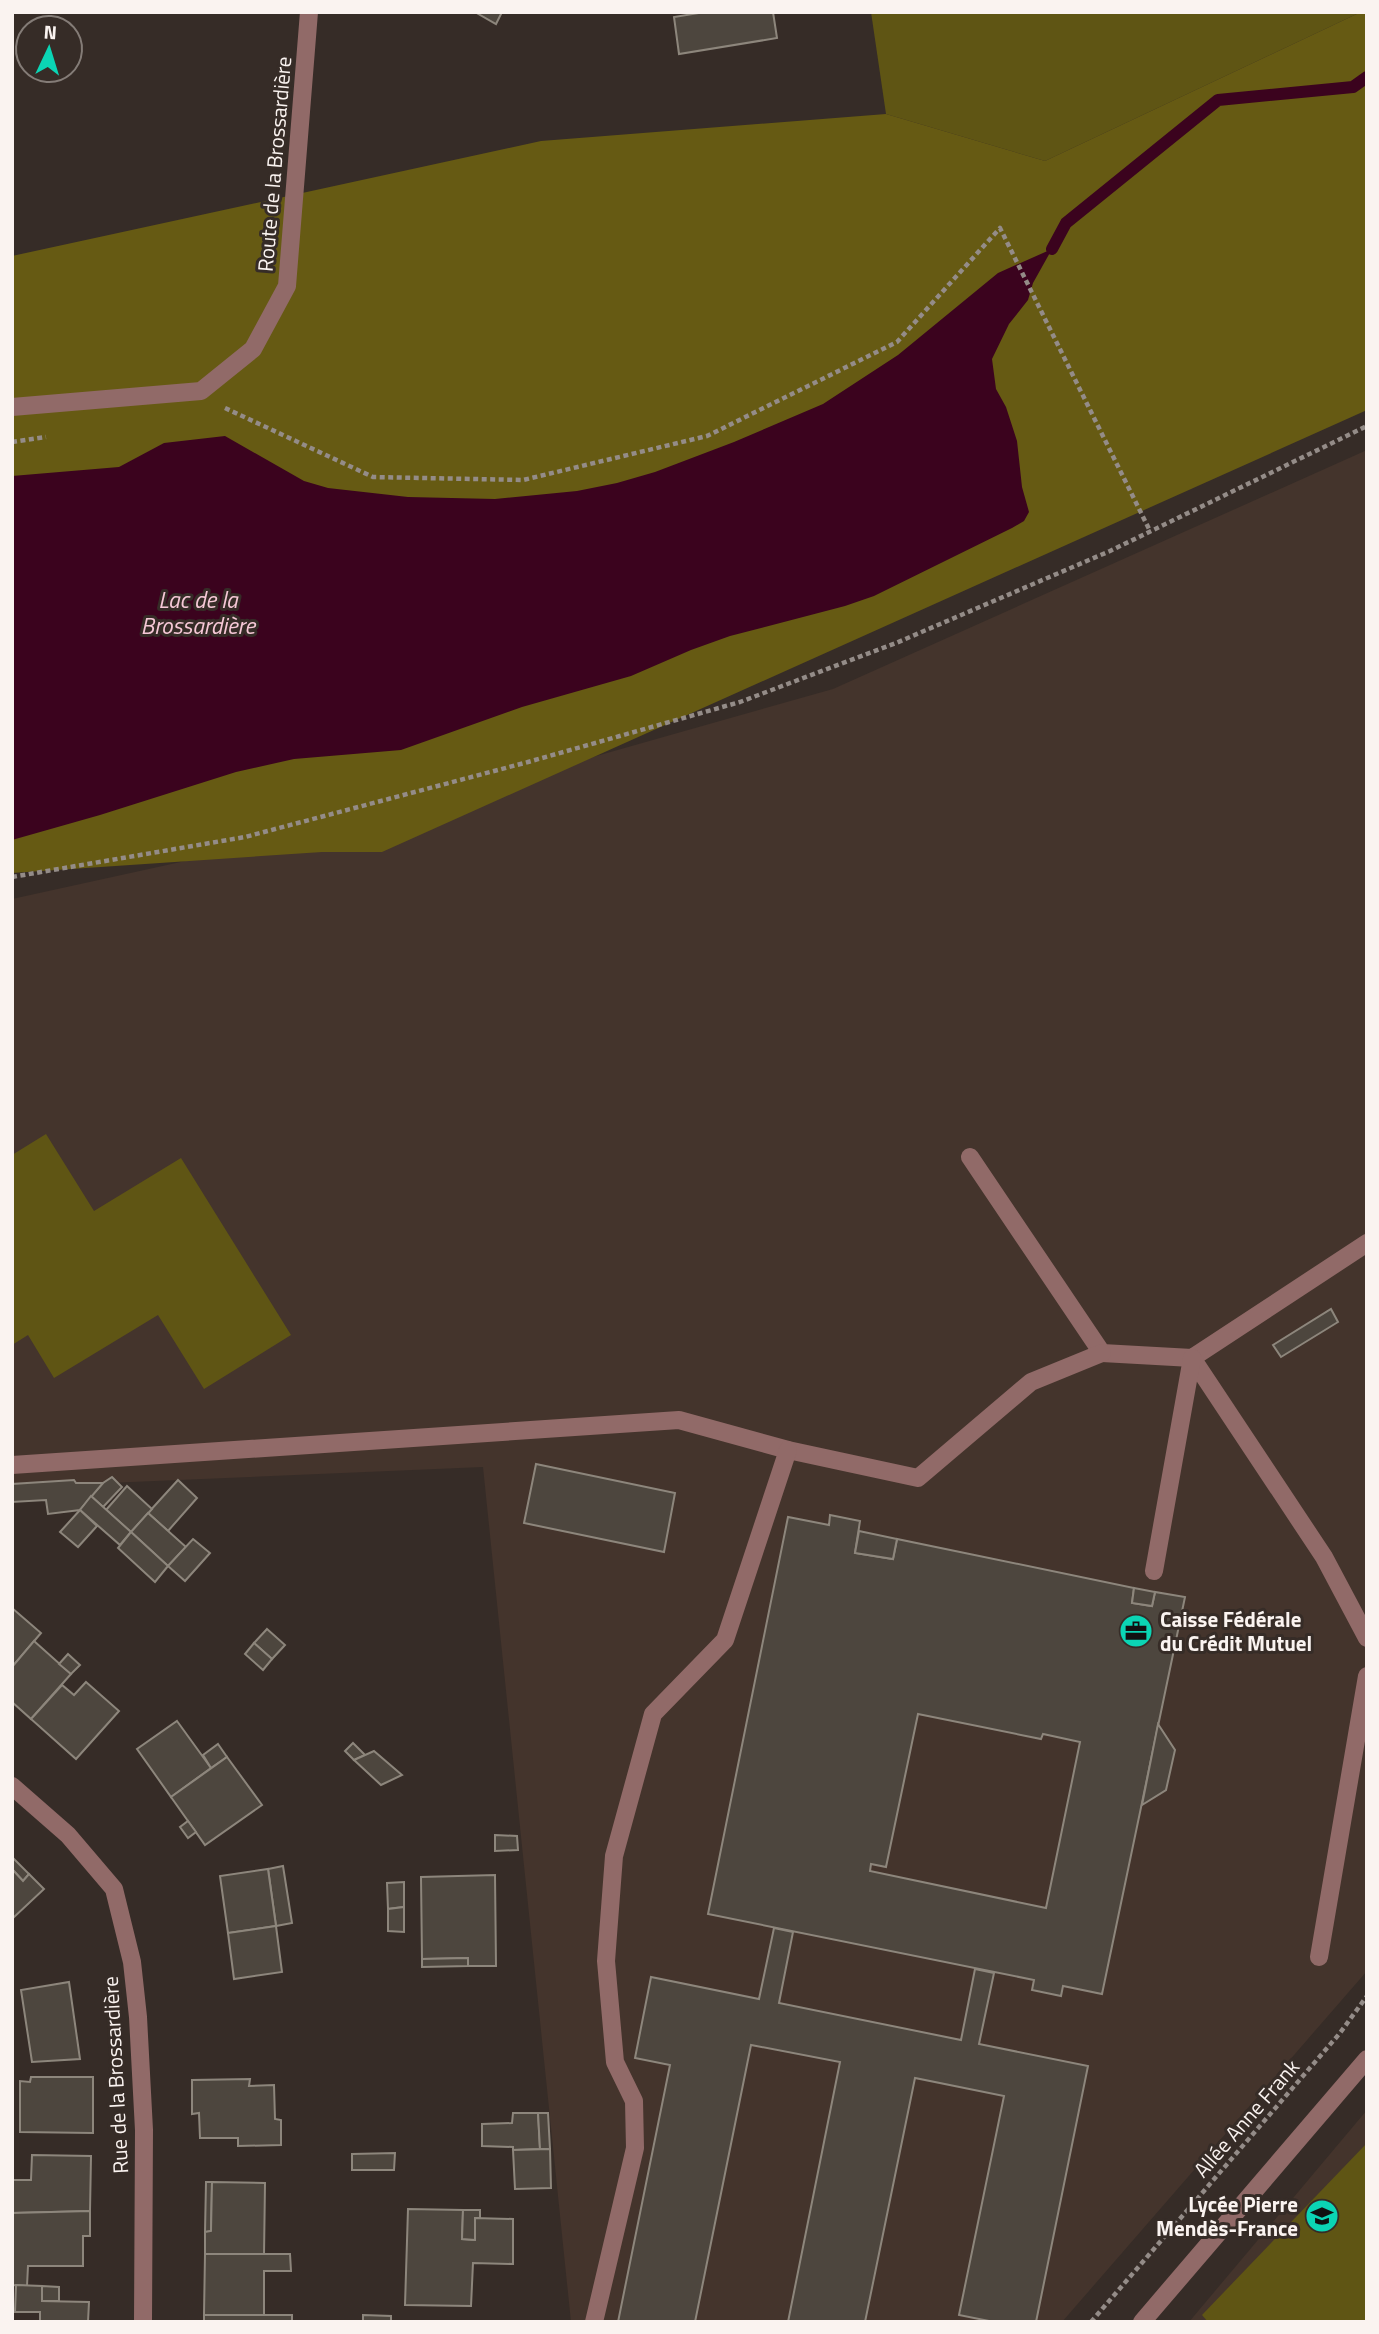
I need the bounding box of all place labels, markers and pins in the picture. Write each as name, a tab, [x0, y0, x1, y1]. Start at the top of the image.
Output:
place label: Caisse Fédérale du Crédit Mutuel	[1160, 1603, 1312, 1659]
office icon: Caisse Fédérale du Crédit Mutuel	[1117, 1612, 1155, 1650]
place label: Lycée Pierre Mendès-France	[1156, 2188, 1298, 2244]
school or university icon: Lycée Pierre Mendès-France	[1303, 2197, 1341, 2235]

